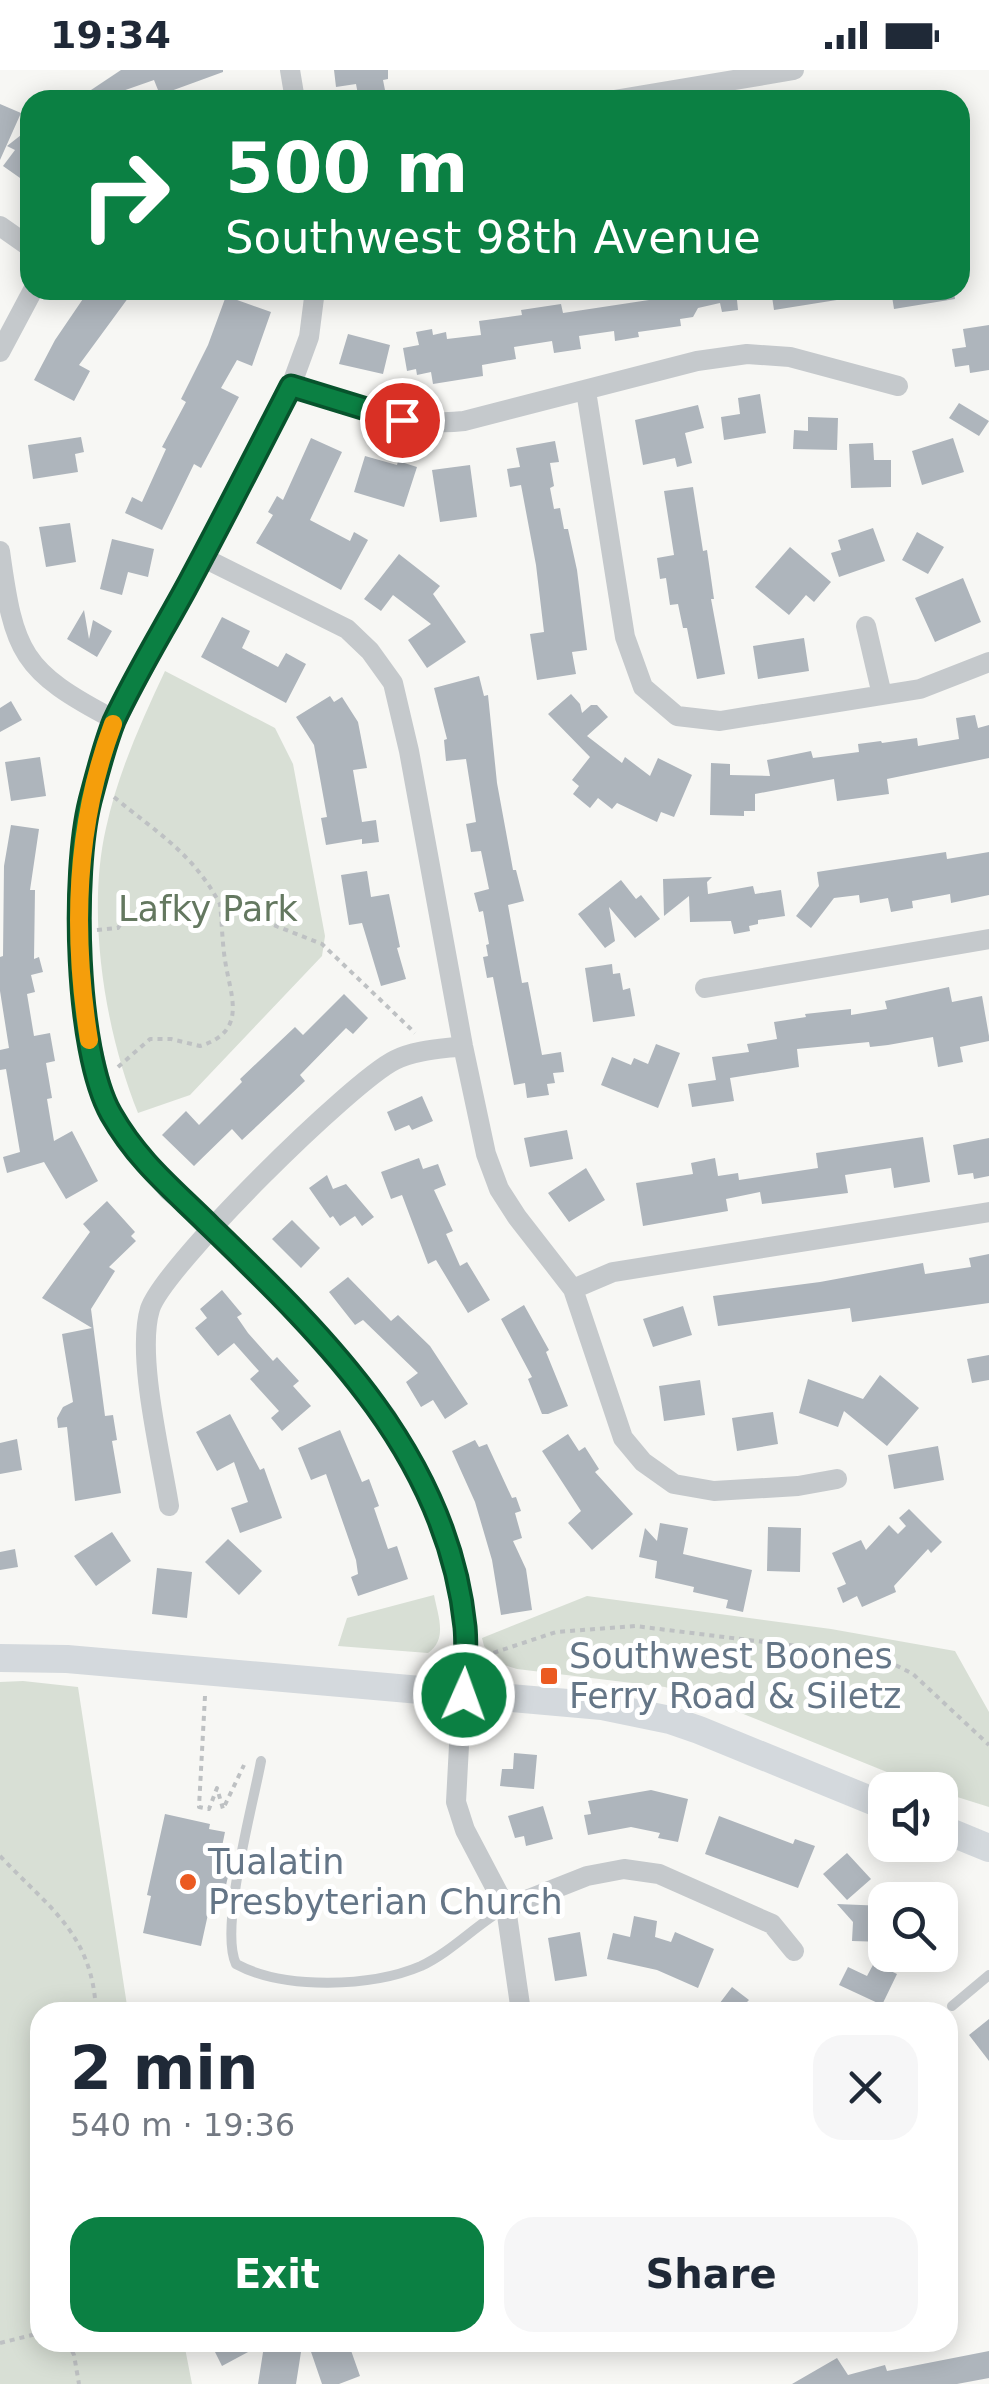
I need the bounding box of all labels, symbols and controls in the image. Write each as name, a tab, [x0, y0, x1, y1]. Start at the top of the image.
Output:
text: 19:34	[50, 13, 171, 57]
text: 500 m	[225, 127, 468, 209]
icon: right	[60, 130, 190, 260]
text: Southwest 98th Avenue	[225, 211, 761, 264]
pin	[360, 378, 445, 463]
icon: arrive	[375, 393, 430, 448]
park label: Lafky Park	[118, 889, 299, 929]
place label: Southwest Boones Ferry Road & Siletz	[569, 1636, 901, 1716]
position arrow	[412, 1643, 516, 1747]
marker: Southwest Boones Ferry Road & Siletz	[538, 1665, 560, 1687]
map controls	[868, 1772, 958, 1972]
button: sound	[868, 1772, 958, 1862]
place label: Tualatin Presbyterian Church	[207, 1842, 563, 1922]
marker: Tualatin Presbyterian Church	[177, 1871, 199, 1893]
button: search	[868, 1882, 958, 1972]
text: 2 min	[70, 2033, 258, 2103]
button: close	[813, 2035, 918, 2140]
text: 540 m · 19:36	[70, 2106, 295, 2144]
button: Exit	[70, 2217, 484, 2332]
button: Share	[504, 2217, 918, 2332]

